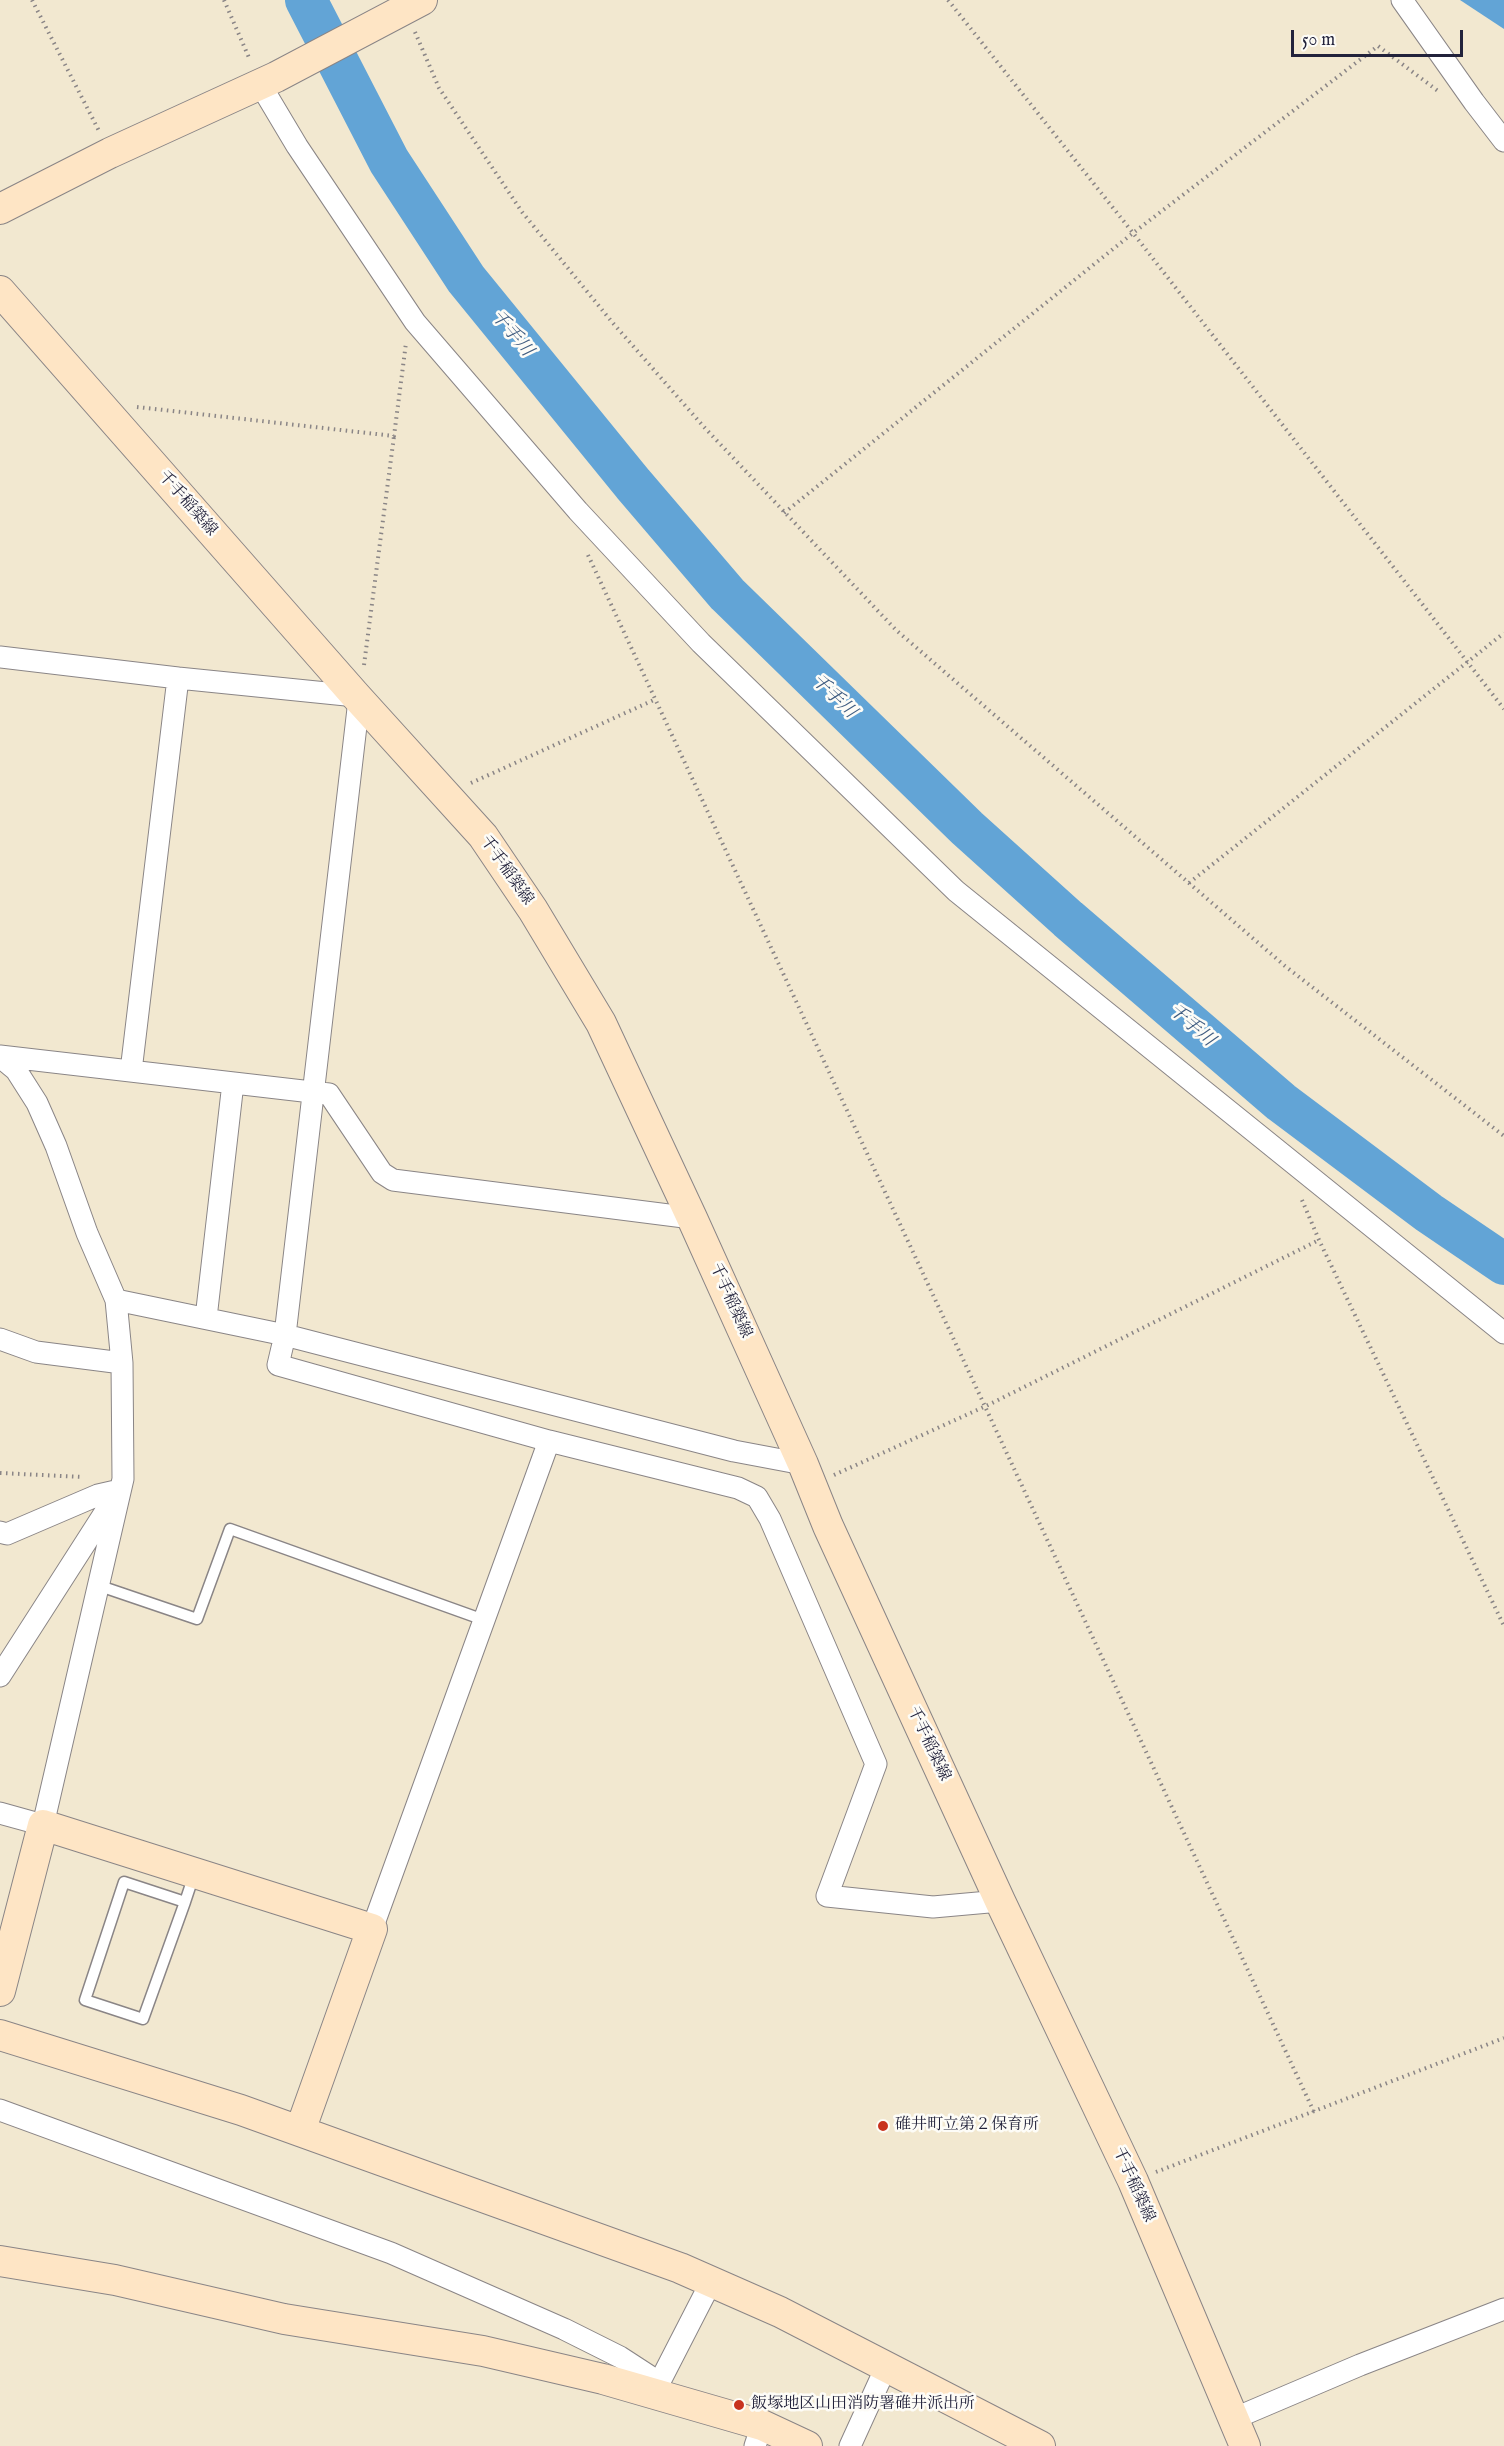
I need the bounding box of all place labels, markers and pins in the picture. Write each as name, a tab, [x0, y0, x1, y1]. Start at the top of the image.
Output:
place label: 碓井町立第２保育所	[895, 2116, 1039, 2136]
marker: 碓井町立第２保育所	[876, 2119, 890, 2133]
place label: 飯塚地区山田消防署碓井派出所	[751, 2395, 975, 2415]
marker: 飯塚地区山田消防署碓井派出所	[732, 2398, 746, 2412]

